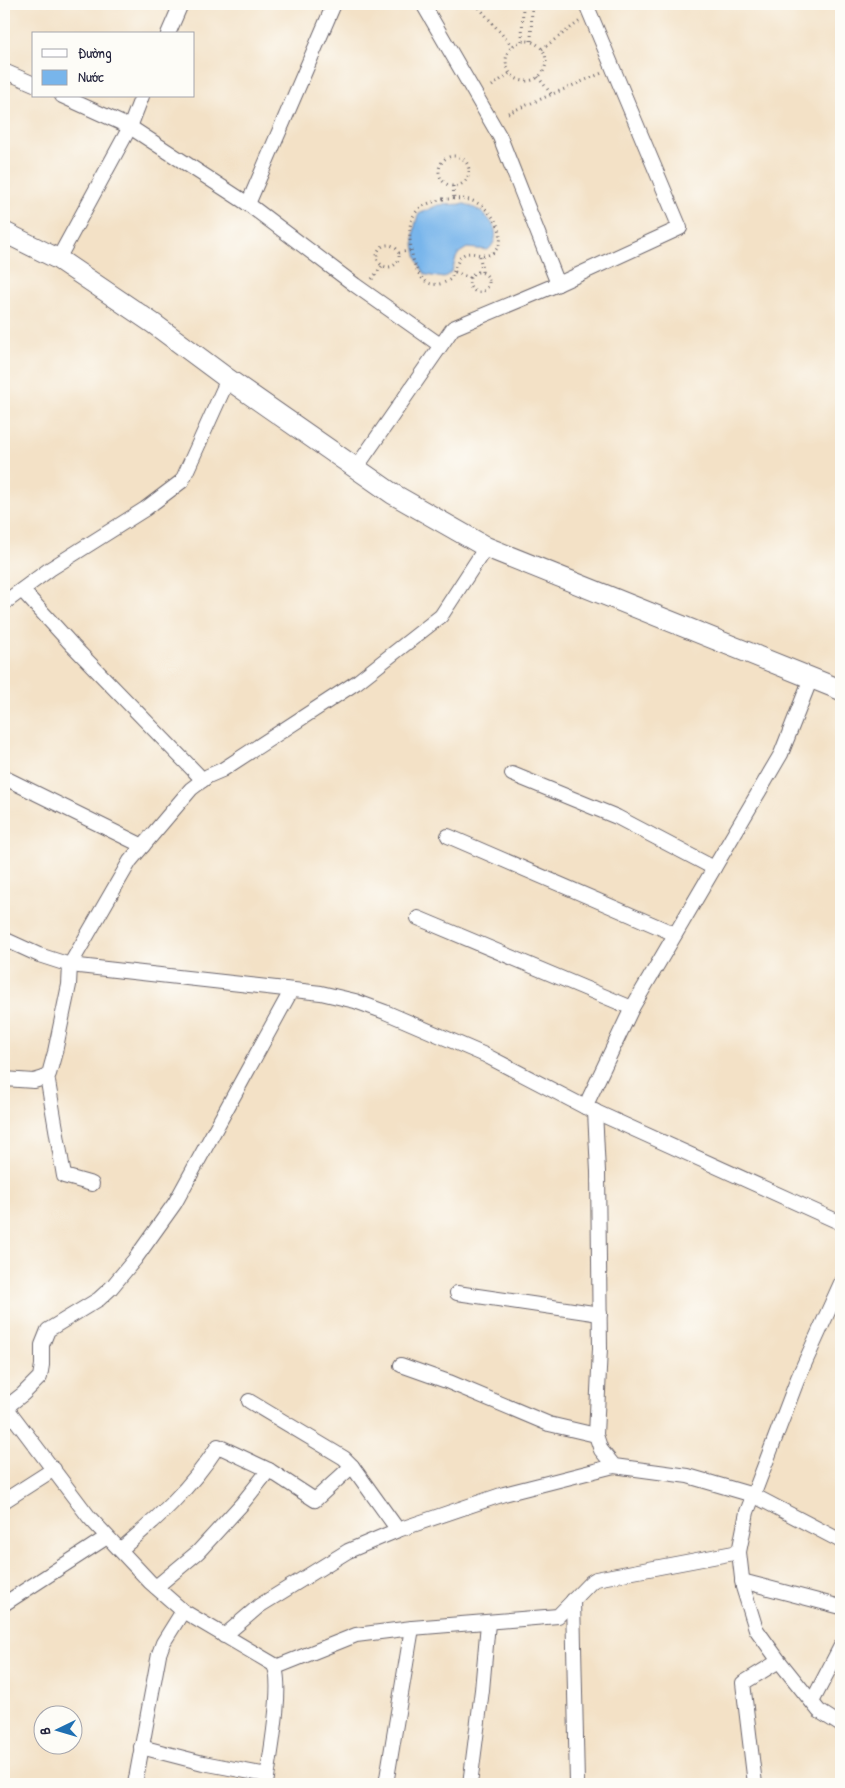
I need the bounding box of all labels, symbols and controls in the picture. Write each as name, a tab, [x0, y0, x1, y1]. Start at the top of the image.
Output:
legend	[32, 32, 195, 98]
text: Đường	[78, 42, 112, 63]
text: Nước	[78, 66, 104, 87]
north arrow	[32, 1706, 82, 1756]
text: B	[35, 1727, 54, 1736]

